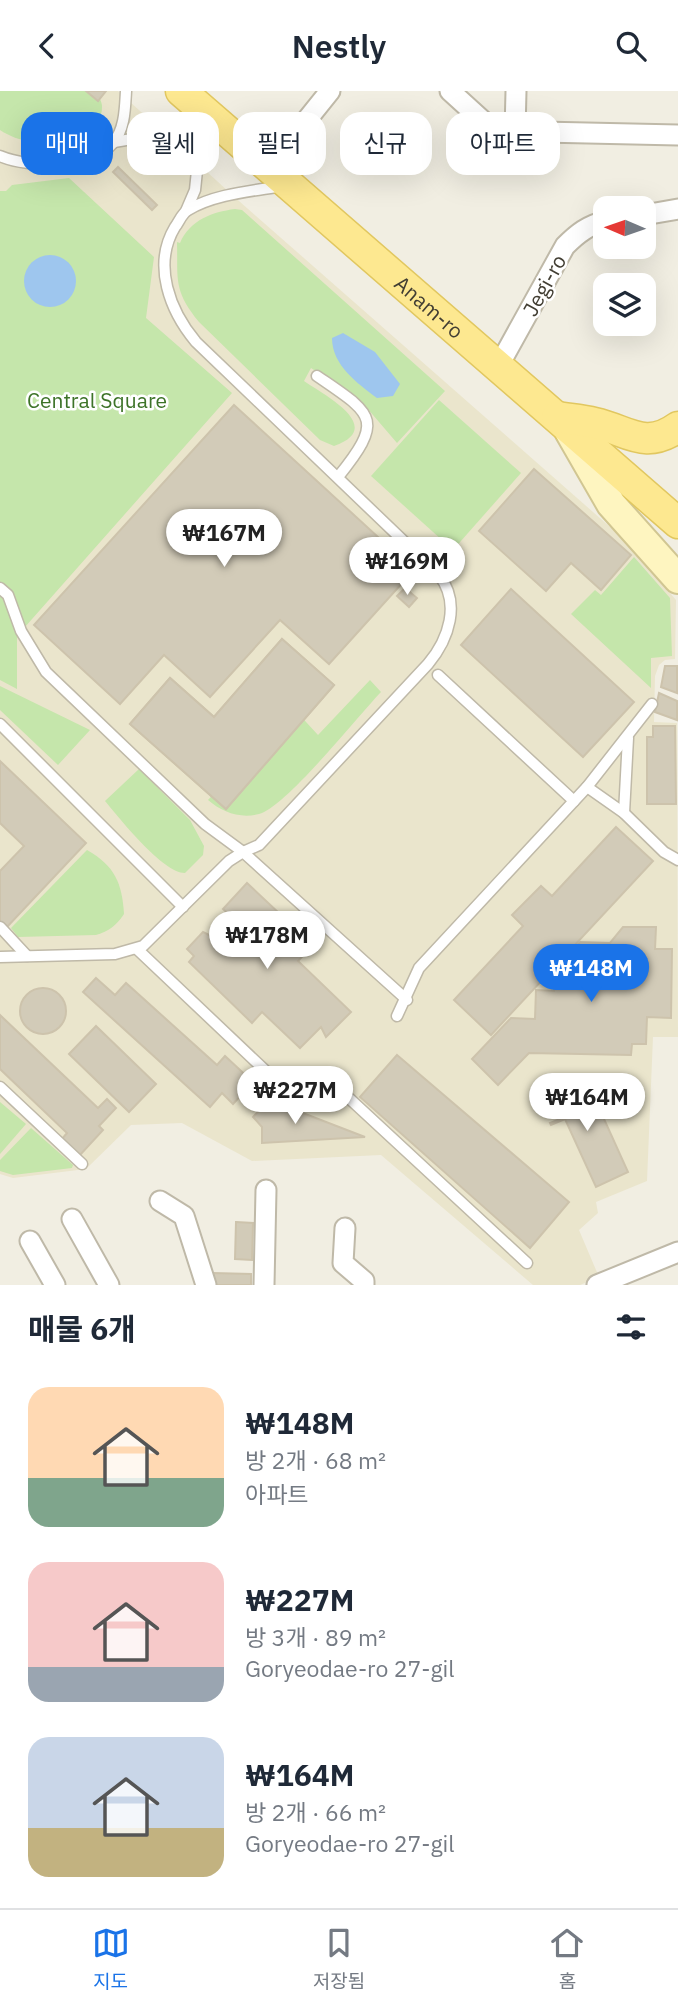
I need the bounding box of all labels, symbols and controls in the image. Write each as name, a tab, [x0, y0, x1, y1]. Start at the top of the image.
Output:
text: Nestly	[292, 25, 386, 67]
icon: back	[28, 27, 66, 65]
icon: search	[612, 27, 650, 65]
chip: 매매	[21, 112, 113, 175]
chip: 월세	[127, 112, 219, 175]
chip: 필터	[233, 112, 326, 175]
chip: 신규	[340, 112, 432, 175]
chip: 아파트	[446, 112, 560, 175]
north arrow	[593, 196, 656, 259]
map controls	[593, 196, 656, 336]
street label: Jegi-ro	[516, 249, 572, 321]
street label: Anam-ro	[389, 269, 470, 345]
button: layers	[593, 273, 656, 336]
park label: Central Square	[27, 386, 167, 414]
pin: ₩167M	[175, 510, 273, 569]
text: ₩167M	[182, 517, 266, 547]
pin: ₩169M	[358, 538, 456, 597]
text: ₩169M	[365, 545, 449, 575]
pin: ₩178M	[218, 911, 316, 971]
text: ₩178M	[225, 919, 309, 949]
pin: ₩148M	[542, 944, 640, 1004]
text: ₩148M	[549, 952, 633, 982]
pin: ₩227M	[246, 1067, 344, 1126]
pin: ₩164M	[538, 1073, 636, 1133]
text: ₩227M	[253, 1074, 337, 1104]
text: ₩164M	[545, 1081, 629, 1111]
icon: filters	[612, 1308, 650, 1346]
text: 매물 6개	[28, 1309, 136, 1348]
text: ₩148M	[245, 1403, 354, 1442]
icon: home	[84, 1415, 168, 1499]
text: 방 2개 · 68 m²	[245, 1445, 386, 1475]
text: 아파트	[245, 1479, 308, 1509]
text: ₩227M	[245, 1580, 354, 1619]
icon: home	[84, 1590, 168, 1674]
text: 방 3개 · 89 m²	[245, 1622, 386, 1652]
text: Goryeodae-ro 27-gil	[245, 1653, 455, 1683]
text: ₩164M	[245, 1755, 354, 1794]
icon: home	[84, 1765, 168, 1849]
text: 방 2개 · 66 m²	[245, 1797, 386, 1827]
text: Goryeodae-ro 27-gil	[245, 1828, 455, 1858]
tab: 지도	[92, 1924, 130, 1993]
tab: 저장됨	[313, 1924, 365, 1993]
tab: 홈	[548, 1924, 586, 1993]

